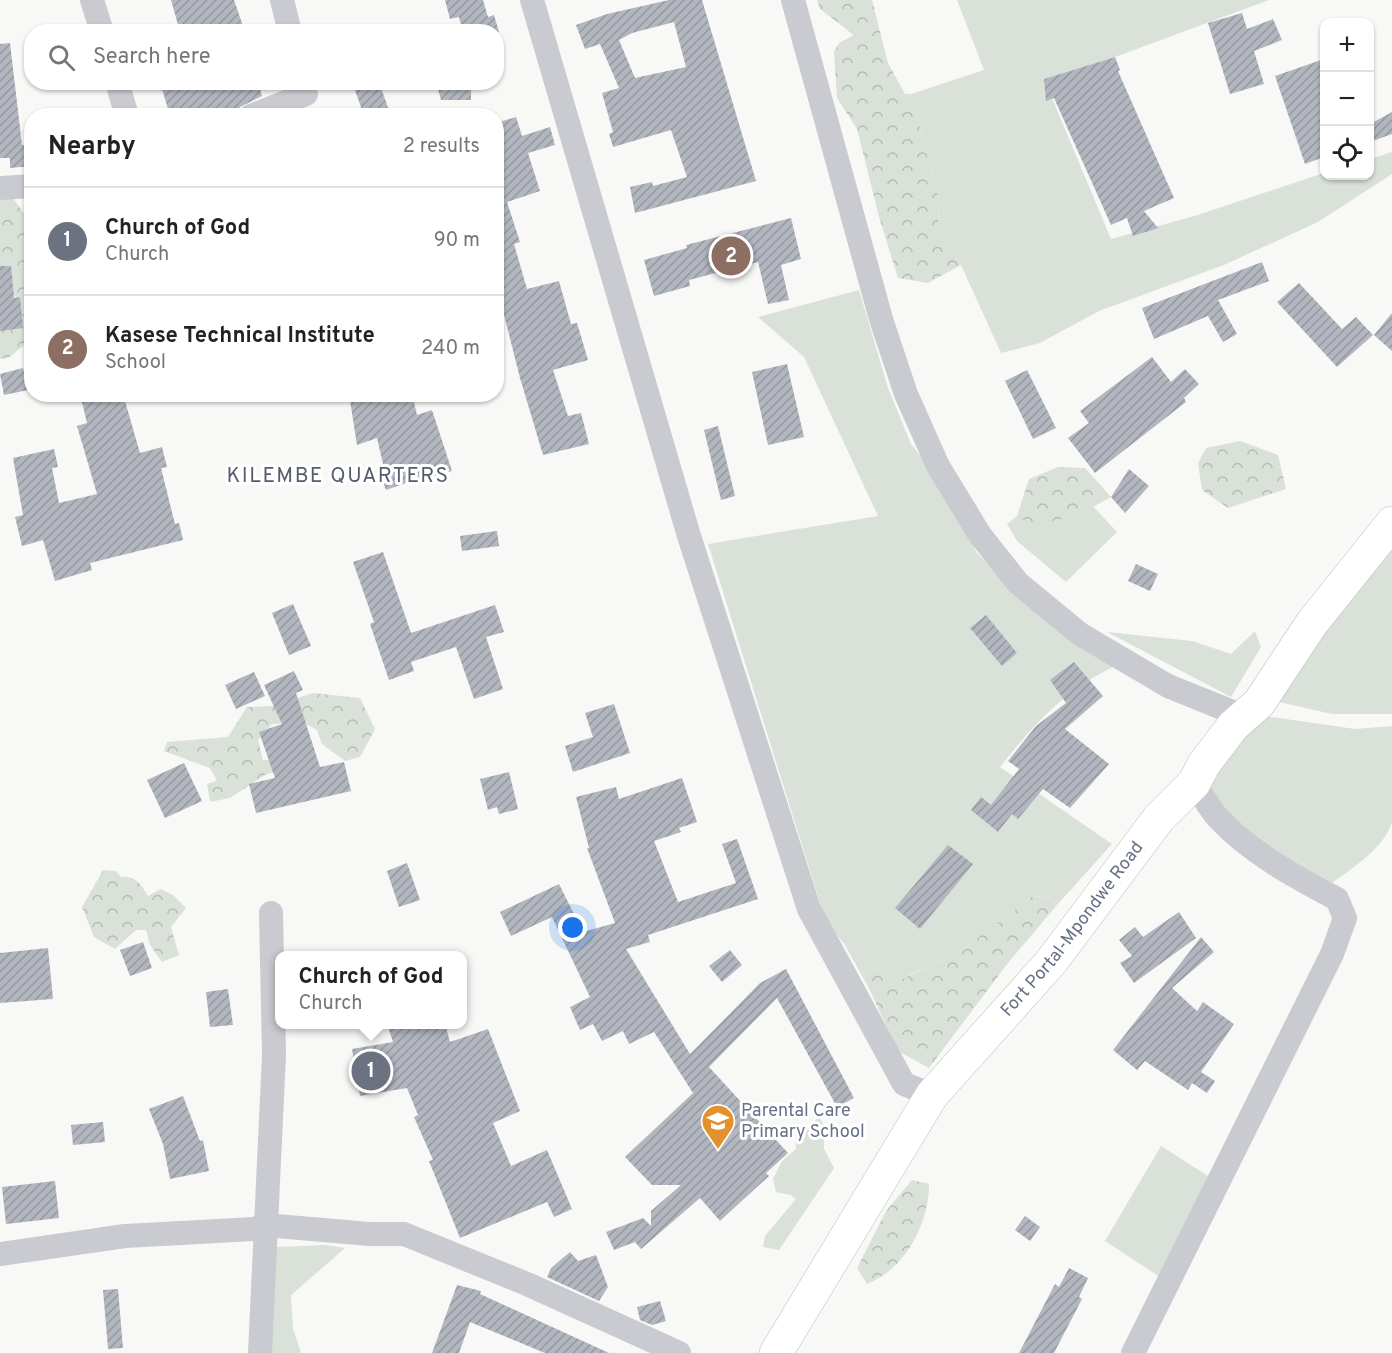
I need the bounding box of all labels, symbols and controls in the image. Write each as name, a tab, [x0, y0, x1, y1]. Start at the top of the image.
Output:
map controls	[1320, 18, 1374, 180]
button: +	[1320, 18, 1374, 72]
search box	[24, 24, 504, 90]
icon: search	[45, 41, 78, 74]
text: Search here	[93, 44, 211, 71]
button: −	[1320, 72, 1374, 126]
button: locate	[1320, 126, 1374, 180]
text: Nearby	[48, 131, 136, 164]
text: 2 results	[403, 134, 480, 160]
text: Church of God	[105, 215, 250, 242]
text: 1	[64, 228, 72, 254]
text: 90 m	[434, 228, 480, 254]
pin: 2	[712, 234, 750, 278]
text: Church	[105, 242, 169, 268]
text: Kasese Technical Institute	[105, 323, 375, 350]
text: 2	[61, 336, 74, 362]
text: 240 m	[421, 336, 480, 362]
text: School	[105, 350, 166, 376]
district label: KILEMBE QUARTERS	[227, 463, 450, 490]
street label: Fort Portal-Mpondwe Road	[996, 837, 1149, 1022]
your location	[558, 913, 587, 942]
popup	[275, 951, 467, 1029]
text: Church of God	[298, 964, 444, 991]
text: Church	[298, 991, 363, 1017]
pin: 1	[352, 1048, 391, 1094]
place label: Parental Care Primary School	[741, 1100, 865, 1144]
school or university icon: Parental Care Primary School	[700, 1103, 736, 1150]

